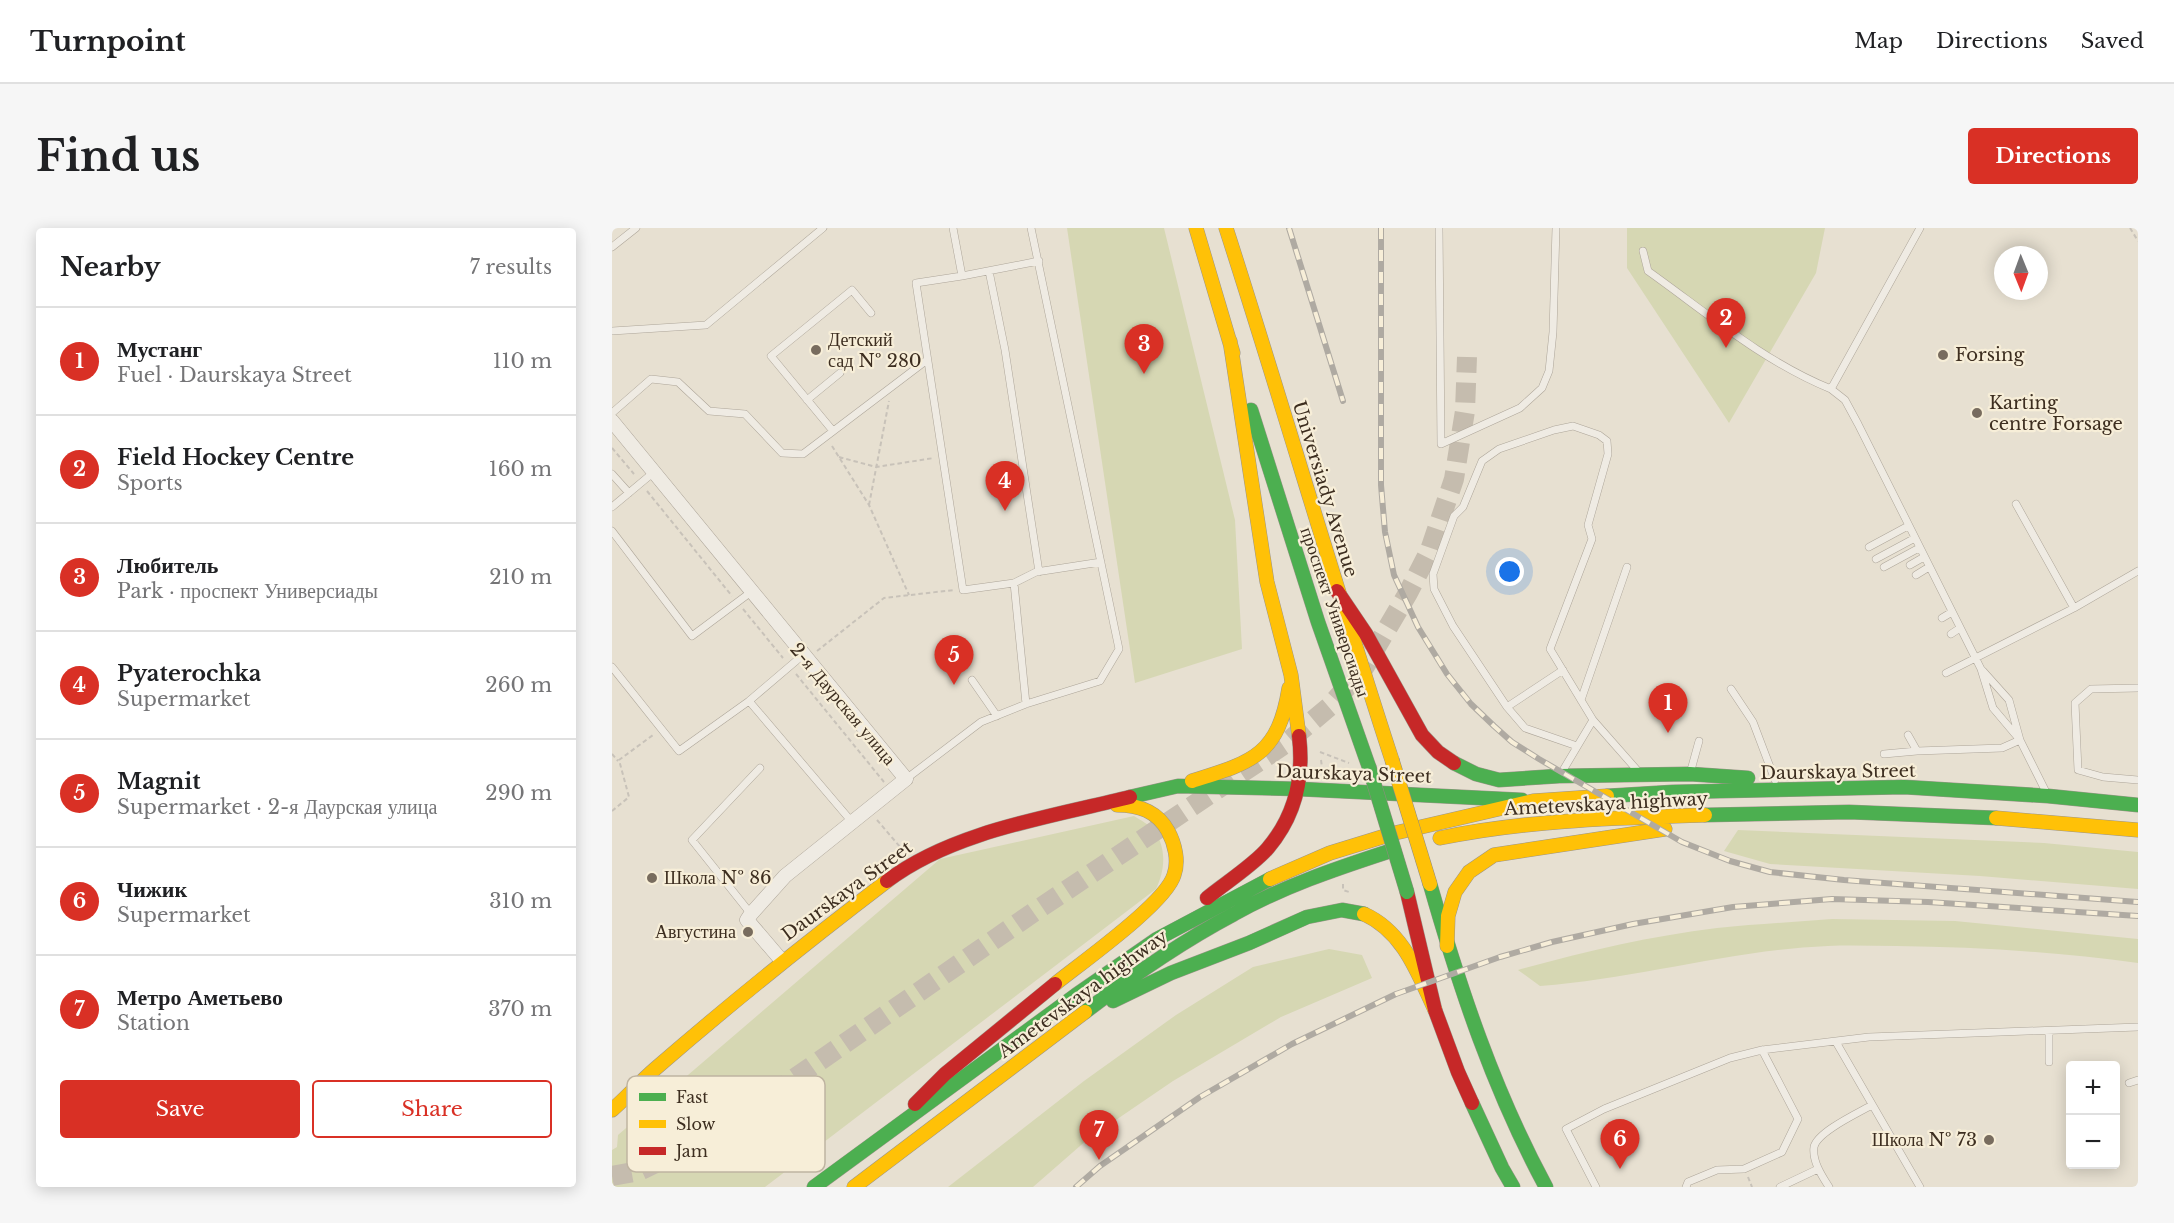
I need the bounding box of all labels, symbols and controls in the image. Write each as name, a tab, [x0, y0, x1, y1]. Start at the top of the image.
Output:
text: Turnpoint	[30, 24, 186, 59]
text: Map	[1854, 28, 1903, 54]
text: Directions	[1936, 28, 2048, 54]
text: Saved	[2081, 28, 2144, 54]
button: Directions	[1968, 128, 2138, 184]
text: Find us	[36, 130, 200, 182]
north arrow	[1994, 246, 2048, 300]
text: Nearby	[60, 251, 161, 283]
text: 7 results	[470, 255, 552, 279]
pin: 2	[1706, 298, 1746, 348]
pin: 3	[1124, 324, 1164, 374]
place label: Детский сад № 280	[828, 329, 922, 372]
text: Мустанг	[117, 336, 202, 363]
marker: Детский сад № 280	[809, 343, 823, 357]
place label: Forsing	[1955, 344, 2024, 366]
marker: Forsing	[1936, 348, 1950, 362]
text: 1	[75, 349, 84, 373]
text: 110 m	[493, 349, 552, 373]
text: Fuel · Daurskaya Street	[117, 363, 352, 387]
place label: Karting centre Forsage	[1989, 392, 2123, 435]
street label: Universiady Avenue	[1288, 398, 1362, 580]
marker: Karting centre Forsage	[1970, 406, 1984, 420]
text: Field Hockey Centre	[117, 444, 354, 471]
text: 2	[73, 457, 86, 481]
text: 160 m	[489, 457, 552, 481]
pin: 4	[986, 462, 1024, 511]
text: Sports	[117, 471, 183, 495]
street label: проспект Универсиады	[1296, 524, 1374, 700]
text: Любитель	[117, 552, 218, 579]
your location	[1495, 557, 1524, 586]
text: 3	[73, 565, 86, 589]
text: 210 m	[489, 565, 552, 589]
text: Park · проспект Универсиады	[117, 579, 378, 603]
pin: 5	[934, 636, 974, 685]
street label: 2-я Даурская улица	[786, 638, 900, 770]
text: Pyaterochka	[117, 660, 261, 687]
text: 4	[73, 673, 86, 697]
text: 260 m	[485, 673, 552, 697]
pin: 1	[1648, 684, 1688, 733]
text: Supermarket	[117, 687, 251, 711]
street label: Daurskaya Street	[1276, 760, 1432, 788]
street label: Daurskaya Street	[1760, 760, 1916, 784]
text: Magnit	[117, 768, 201, 795]
text: 5	[74, 781, 85, 805]
text: 290 m	[485, 781, 552, 805]
street label: Ametevskaya highway	[1503, 788, 1709, 820]
text: Supermarket · 2-я Даурская улица	[117, 795, 437, 819]
street label: Daurskaya Street	[778, 836, 917, 946]
place label: Школа № 86	[664, 867, 772, 889]
marker: Школа № 86	[645, 871, 659, 885]
text: Чижик	[117, 876, 187, 903]
text: 6	[73, 889, 86, 913]
text: 310 m	[489, 889, 552, 913]
text: Supermarket	[117, 903, 251, 927]
place label: Августина	[655, 921, 736, 943]
marker: Августина	[741, 925, 755, 939]
street label: Ametevskaya highway	[993, 925, 1172, 1063]
text: Метро Аметьево	[117, 984, 283, 1011]
text: 7	[74, 997, 85, 1021]
text: 370 m	[488, 997, 552, 1021]
text: Station	[117, 1011, 190, 1035]
map controls	[2066, 1061, 2120, 1169]
button: +	[2066, 1061, 2120, 1115]
legend	[627, 1076, 825, 1172]
button: Save	[60, 1080, 300, 1138]
button: Share	[312, 1080, 552, 1138]
text: Fast	[676, 1087, 708, 1107]
pin: 7	[1080, 1110, 1118, 1160]
text: Slow	[676, 1114, 716, 1134]
button: −	[2066, 1115, 2120, 1169]
pin: 6	[1600, 1120, 1640, 1169]
place label: Школа № 73	[1872, 1129, 1977, 1151]
marker: Школа № 73	[1982, 1133, 1996, 1147]
text: Jam	[674, 1141, 708, 1161]

